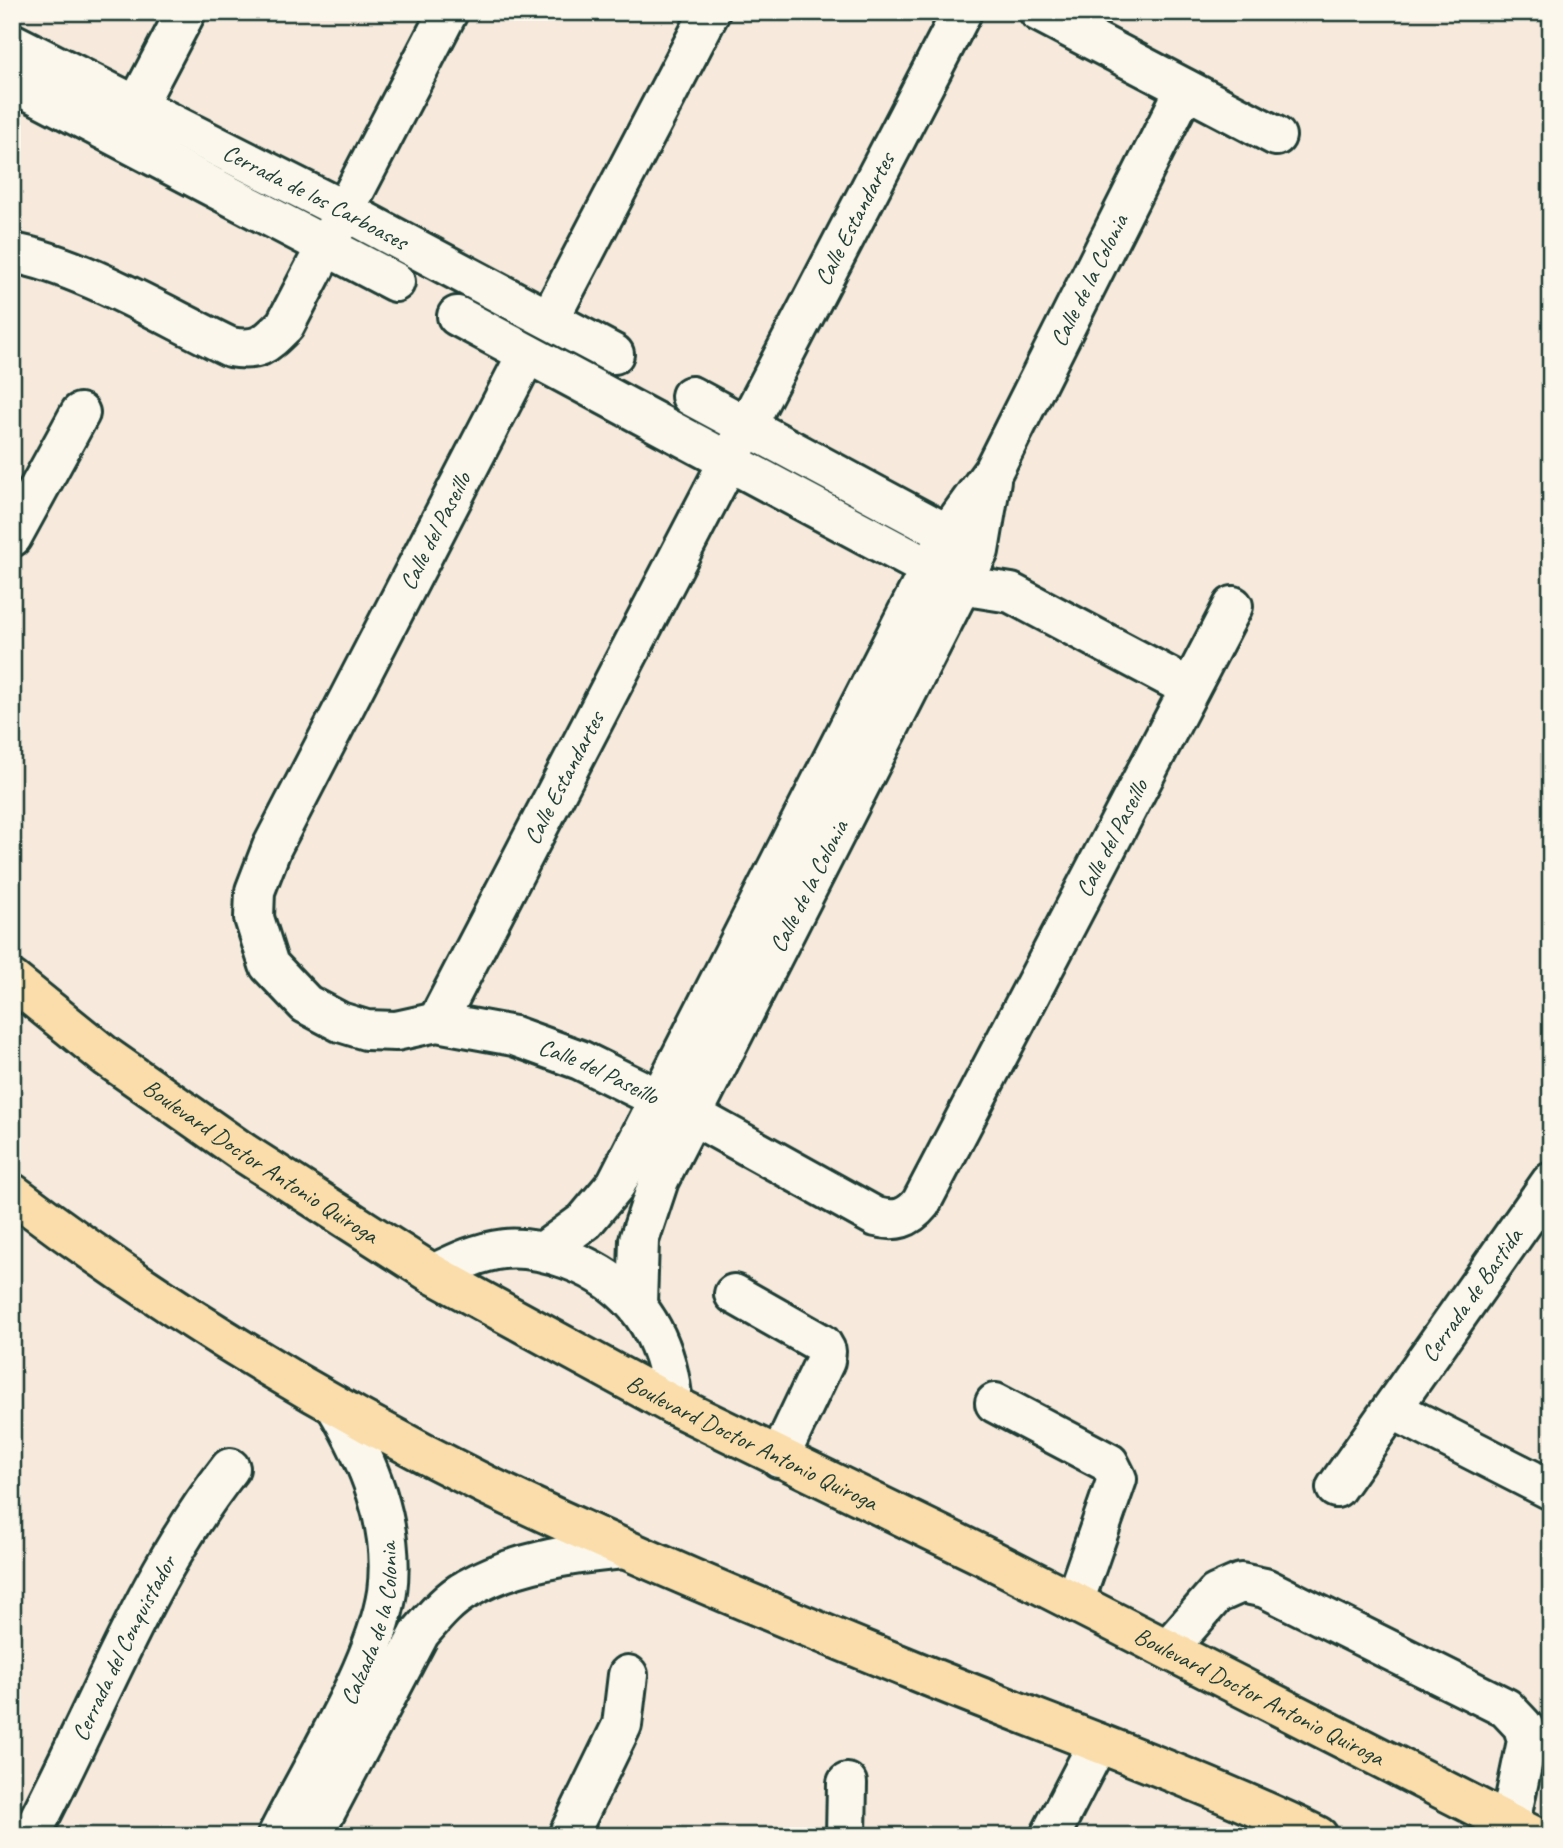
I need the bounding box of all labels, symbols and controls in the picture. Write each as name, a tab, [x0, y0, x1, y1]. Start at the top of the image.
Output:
street label: Cerrada de los Carboases	[218, 137, 415, 258]
street label: Calle Estandartes	[808, 146, 902, 291]
street label: Calle de la Colonia	[1043, 208, 1135, 351]
street label: Calle del Paseíllo	[392, 466, 478, 595]
street label: Calle Estandartes	[517, 705, 612, 850]
street label: Calle del Paseíllo	[1069, 773, 1155, 902]
street label: Calle de la Colonia	[762, 814, 855, 957]
street label: Calle del Paseíllo	[535, 1031, 665, 1112]
street label: Boulevard Doctor Antonio Quiroga	[137, 1072, 385, 1251]
street label: Cerrada de Bastida	[1414, 1221, 1530, 1368]
street label: Boulevard Doctor Antonio Quiroga	[621, 1368, 884, 1518]
street label: Calzada de la Colonia	[333, 1539, 404, 1710]
street label: Cerrada del Conquistador	[65, 1548, 184, 1746]
street label: Boulevard Doctor Antonio Quiroga	[1129, 1620, 1391, 1773]

